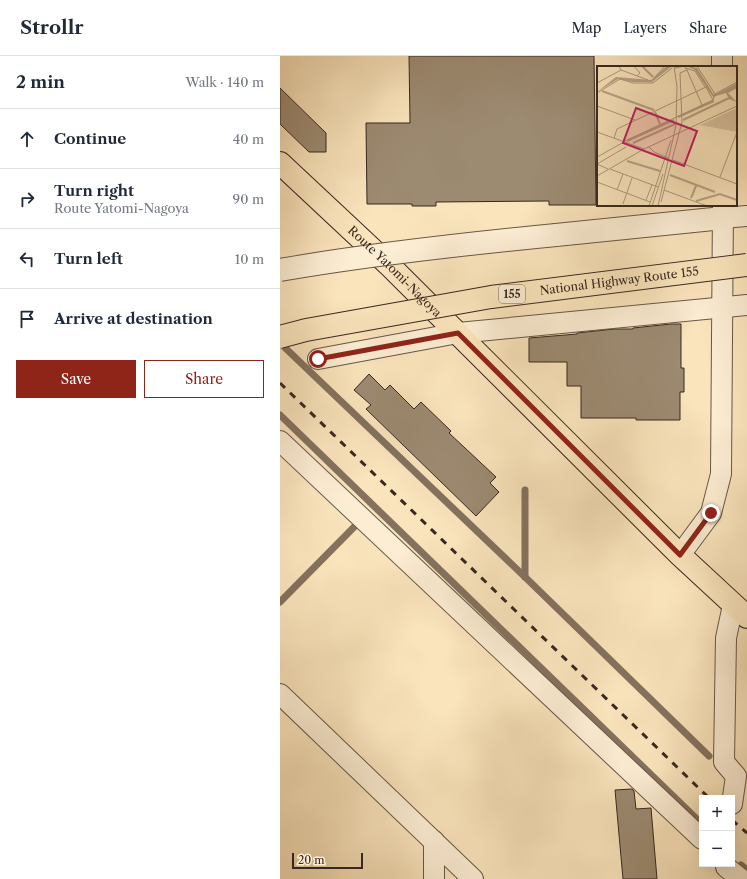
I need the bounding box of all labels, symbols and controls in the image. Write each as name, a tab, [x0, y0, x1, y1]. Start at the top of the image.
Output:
text: Strollr	[20, 16, 84, 39]
text: Map	[571, 19, 601, 37]
text: Layers	[623, 19, 667, 37]
text: Share	[689, 19, 727, 37]
inset map	[597, 66, 737, 206]
text: 2 min	[16, 72, 65, 92]
text: Walk · 140 m	[186, 74, 264, 90]
icon: ahead	[16, 128, 38, 150]
text: Continue	[54, 129, 126, 148]
text: 40 m	[233, 131, 264, 147]
text: Turn right	[54, 181, 134, 200]
icon: right	[16, 188, 38, 210]
text: 90 m	[233, 191, 264, 207]
text: Route Yatomi-Nagoya	[54, 200, 189, 216]
street label: Route Yatomi-Nagoya	[345, 223, 445, 321]
icon: left	[16, 248, 38, 270]
text: Turn left	[54, 249, 123, 268]
text: 10 m	[235, 251, 264, 267]
street label: National Highway Route 155	[539, 263, 700, 298]
road number: 155	[499, 285, 525, 303]
icon: arrive	[16, 308, 38, 330]
text: Arrive at destination	[54, 309, 213, 328]
route start	[309, 350, 327, 368]
button: Save	[16, 360, 136, 398]
button: Share	[144, 360, 264, 398]
route end	[702, 504, 720, 522]
map controls	[699, 795, 735, 867]
button: +	[699, 795, 735, 831]
button: −	[699, 831, 735, 867]
scale bar	[292, 851, 363, 870]
text: 20 m	[298, 853, 324, 867]

